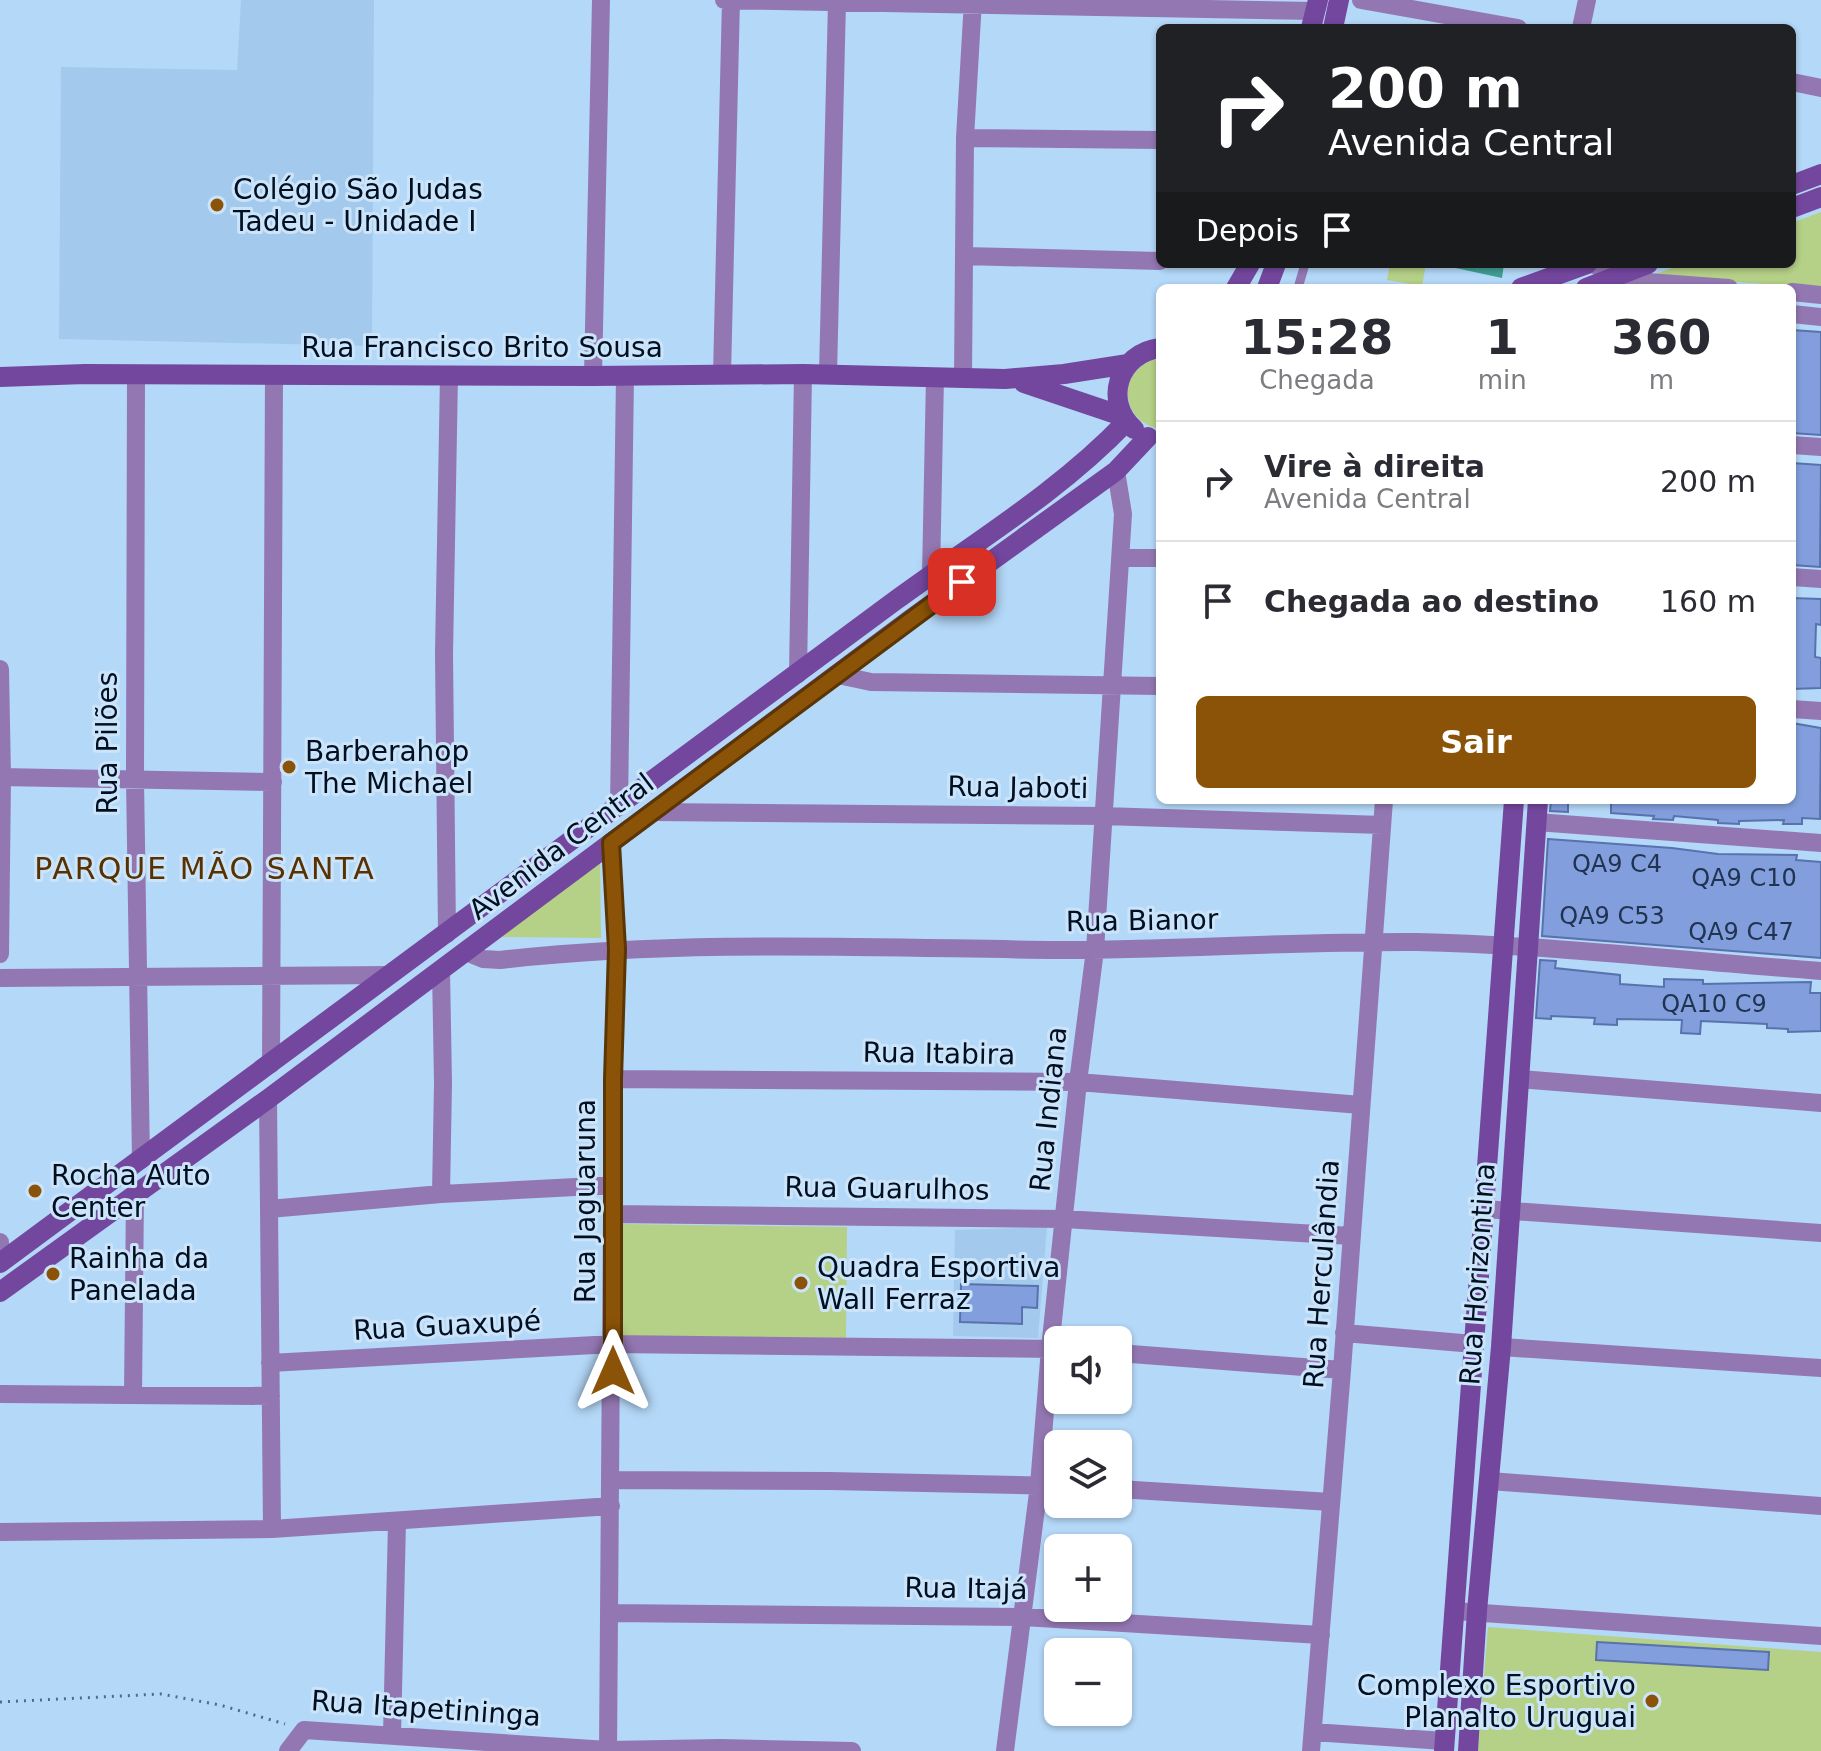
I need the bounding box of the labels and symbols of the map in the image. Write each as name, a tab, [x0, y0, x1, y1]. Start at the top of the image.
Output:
place label: Colégio São Judas Tadeu - Unidade I	[232, 173, 483, 238]
marker: Colégio São Judas Tadeu - Unidade I	[208, 196, 226, 214]
street label: Rua Francisco Brito Sousa	[301, 331, 663, 364]
pin	[928, 548, 996, 616]
street label: Rua Pilões	[91, 672, 124, 814]
place label: Barberahop The Michael	[304, 735, 473, 800]
marker: Barberahop The Michael	[280, 758, 298, 776]
street label: Avenida Central	[462, 766, 660, 927]
street label: Rua Jaboti	[947, 770, 1089, 805]
house number: QA9 C4	[1572, 850, 1662, 878]
district label: PARQUE MÃO SANTA	[34, 851, 376, 886]
house number: QA9 C10	[1691, 864, 1797, 892]
house number: QA9 C53	[1559, 902, 1665, 930]
street label: Rua Bianor	[1065, 903, 1219, 938]
house number: QA9 C47	[1688, 918, 1794, 946]
house number: QA10 C9	[1661, 990, 1767, 1018]
street label: Rua Indiana	[1023, 1025, 1074, 1193]
street label: Rua Itabira	[862, 1036, 1016, 1071]
street label: Rua Jaguaruna	[569, 1099, 602, 1303]
street label: Rua Herculândia	[1297, 1158, 1346, 1390]
place label: Rocha Auto Center	[51, 1159, 211, 1224]
street label: Rua Horizontina	[1453, 1162, 1502, 1386]
street label: Rua Guarulhos	[784, 1170, 990, 1207]
marker: Rocha Auto Center	[26, 1182, 44, 1200]
place label: Rainha da Panelada	[69, 1242, 209, 1307]
place label: Quadra Esportiva Wall Ferraz	[817, 1251, 1060, 1316]
marker: Rainha da Panelada	[44, 1265, 62, 1283]
marker: Quadra Esportiva Wall Ferraz	[792, 1274, 810, 1292]
street label: Rua Guaxupé	[352, 1304, 542, 1347]
position arrow	[571, 1329, 655, 1413]
street label: Rua Itajá	[904, 1571, 1028, 1606]
place label: Complexo Esportivo Planalto Uruguai	[1357, 1669, 1636, 1734]
street label: Rua Itapetininga	[310, 1684, 542, 1733]
marker: Complexo Esportivo Planalto Uruguai	[1643, 1692, 1661, 1710]

